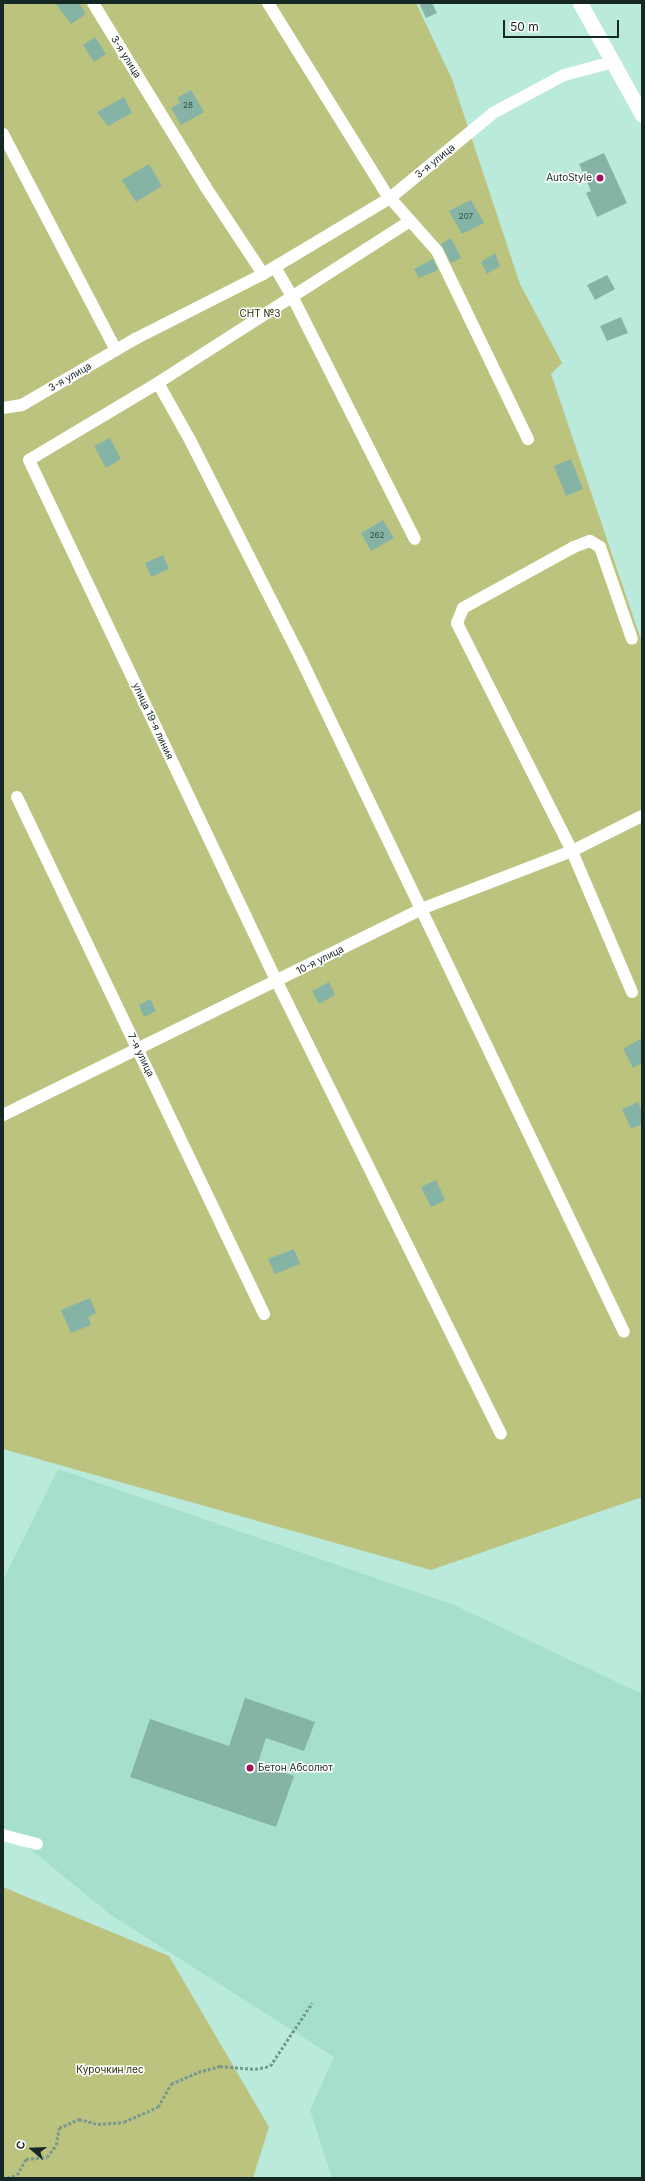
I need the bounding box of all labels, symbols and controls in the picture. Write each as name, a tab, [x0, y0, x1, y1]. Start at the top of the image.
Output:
scale bar	[505, 12, 621, 38]
text: 50 m	[510, 19, 539, 34]
street label: 3-я улица	[108, 34, 144, 80]
house number: 28	[183, 101, 193, 111]
street label: 3-я улица	[413, 141, 457, 181]
place label: AutoStyle	[546, 172, 592, 184]
marker: AutoStyle	[595, 173, 605, 183]
house number: 207	[459, 212, 473, 222]
park label: СНТ №3	[239, 308, 281, 320]
street label: 3-я улица	[46, 360, 94, 394]
house number: 262	[370, 531, 384, 541]
street label: улица 19-я линия	[130, 681, 176, 761]
street label: 10-я улица	[294, 943, 346, 977]
street label: 7-я улица	[125, 1031, 157, 1079]
place label: Бетон Абсолют	[258, 1762, 333, 1774]
marker: Бетон Абсолют	[245, 1763, 255, 1773]
park label: Курочкин лес	[76, 2064, 144, 2076]
north arrow	[12, 2129, 52, 2169]
text: С	[13, 2139, 29, 2151]

